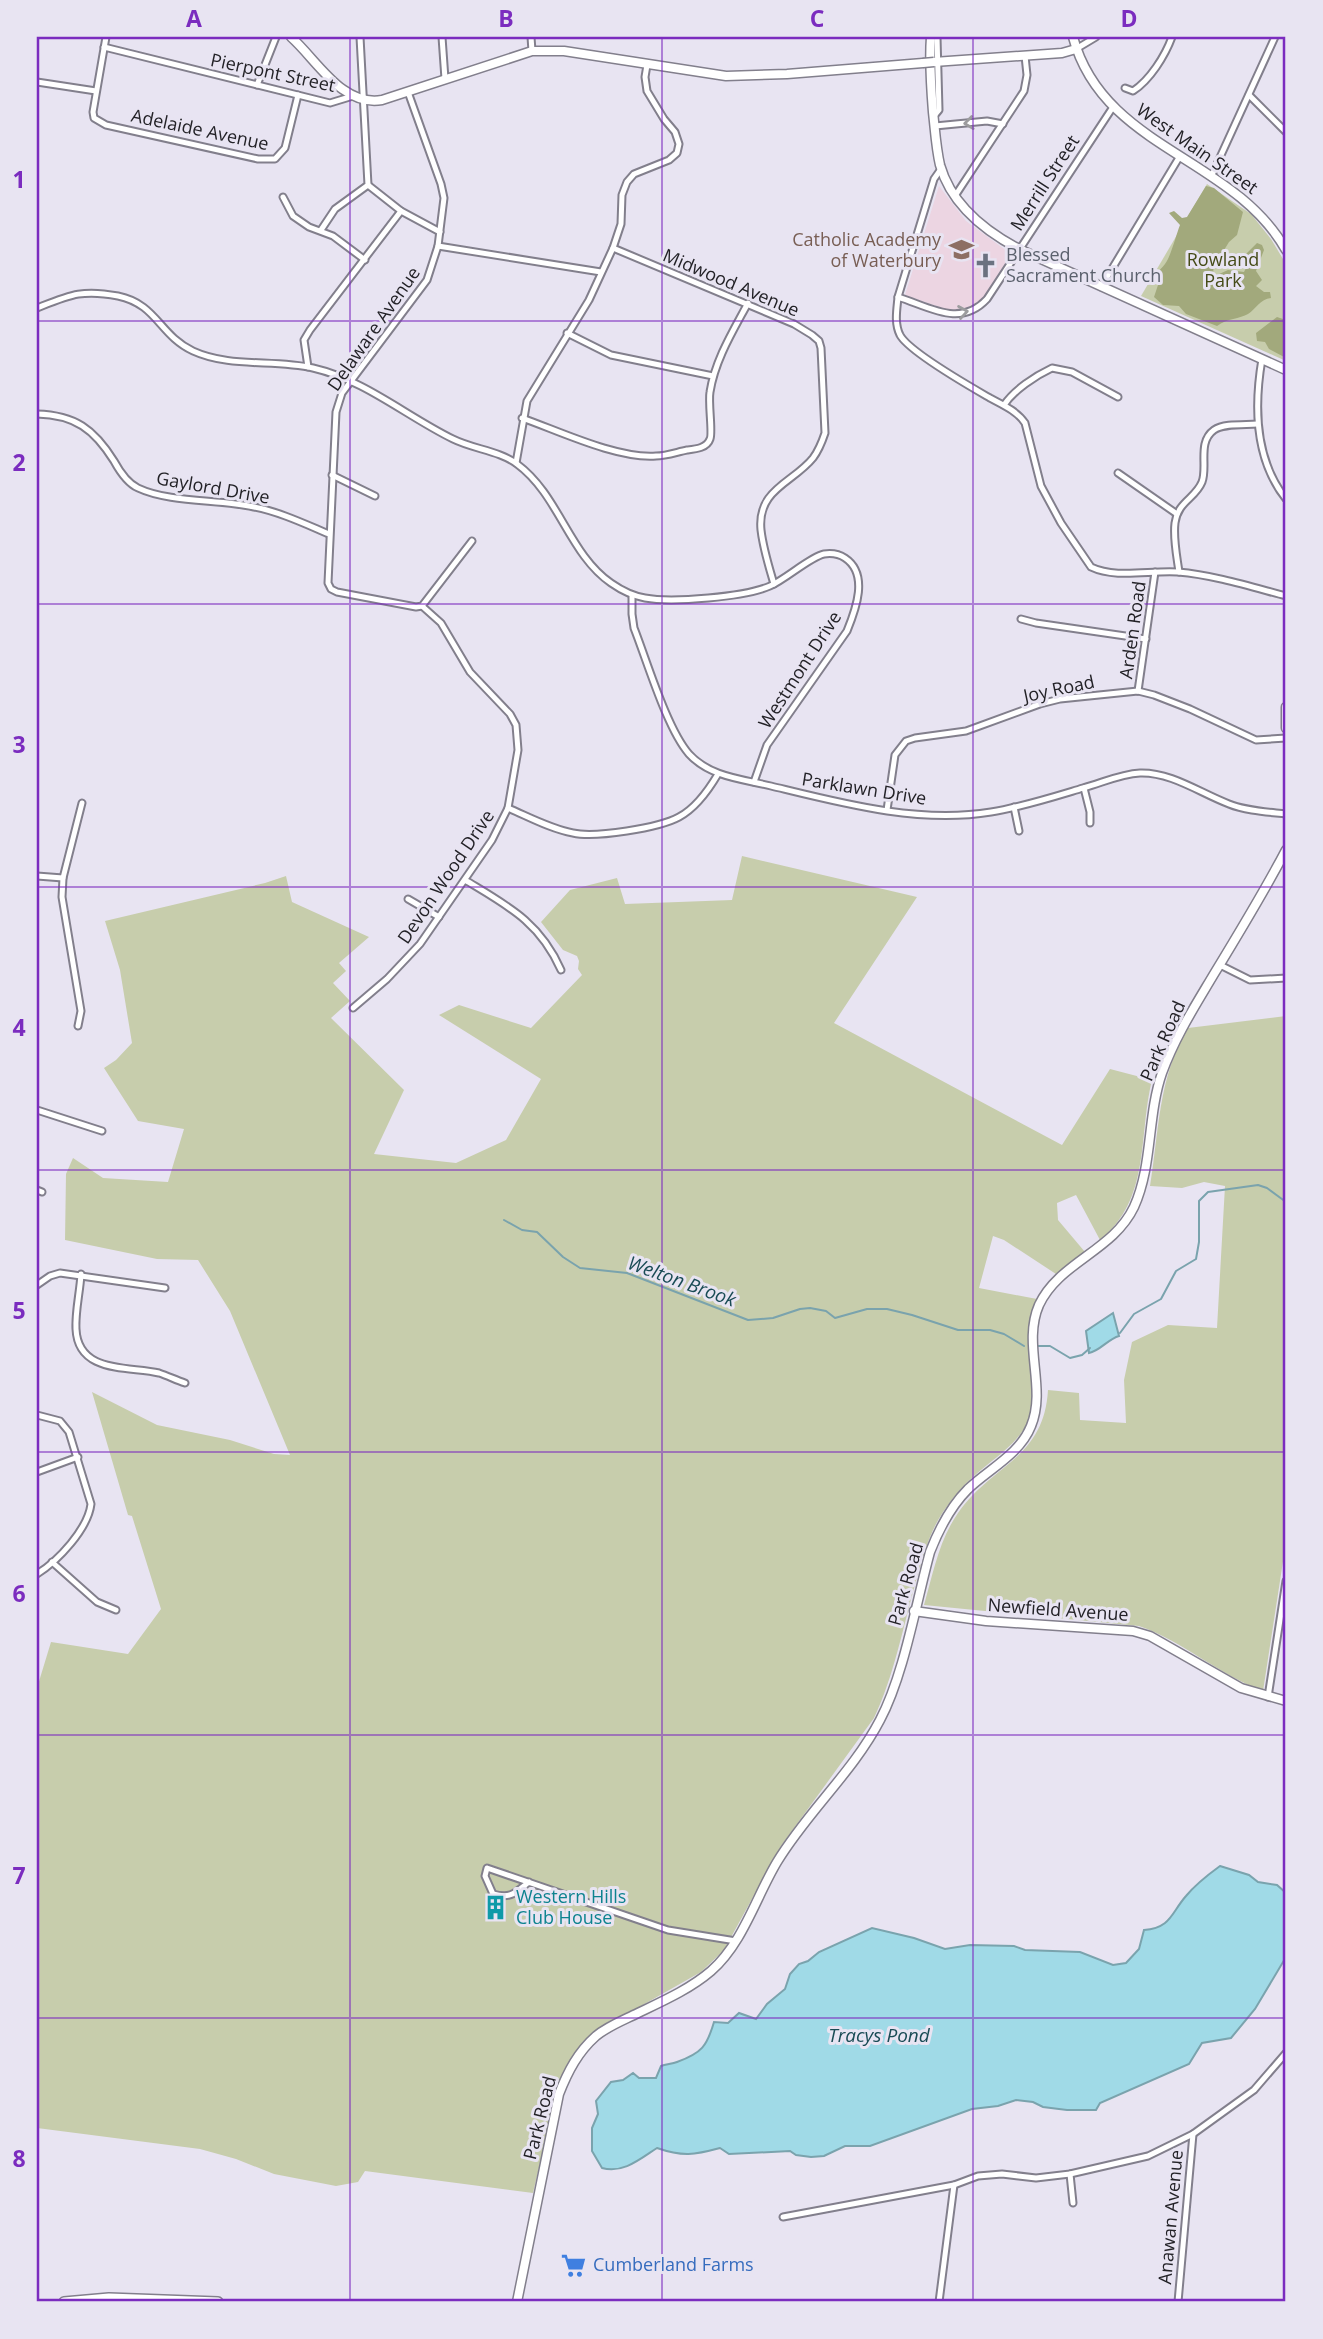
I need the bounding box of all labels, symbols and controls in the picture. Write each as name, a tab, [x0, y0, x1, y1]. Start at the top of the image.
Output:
text: A	[186, 2, 202, 34]
text: B	[498, 2, 514, 34]
text: C	[810, 2, 824, 34]
text: D	[1120, 2, 1138, 34]
street label: Pierpont Street	[209, 47, 338, 97]
street label: West Main Street	[1132, 97, 1263, 199]
street label: Adelaide Avenue	[129, 103, 271, 155]
one-way arrow	[963, 115, 975, 130]
street label: Merrill Street	[1004, 130, 1084, 235]
text: 1	[12, 163, 26, 195]
place label: Catholic Academy of Waterbury	[792, 227, 942, 272]
school or university icon: Catholic Academy of Waterbury	[947, 236, 975, 264]
place label: Blessed Sacrament Church	[1006, 242, 1161, 287]
street label: Midwood Avenue	[660, 243, 803, 322]
park label: Rowland Park	[1187, 247, 1259, 292]
church icon: Blessed Sacrament Church	[972, 251, 1000, 279]
street label: Delaware Avenue	[321, 262, 425, 395]
one-way arrow	[958, 305, 969, 320]
text: 2	[12, 446, 26, 478]
street label: Gaylord Drive	[155, 465, 272, 509]
street label: Arden Road	[1113, 579, 1151, 680]
street label: Westmont Drive	[752, 606, 846, 733]
street label: Joy Road	[1019, 669, 1097, 708]
text: 3	[12, 728, 26, 760]
street label: Parklawn Drive	[800, 766, 928, 810]
street label: Devon Wood Drive	[391, 805, 499, 948]
street label: Park Road	[1134, 997, 1190, 1084]
text: 4	[12, 1011, 26, 1043]
water label: Welton Brook	[625, 1249, 740, 1313]
text: 5	[12, 1294, 26, 1326]
street label: Park Road	[882, 1539, 928, 1628]
text: 6	[12, 1577, 26, 1609]
street label: Newfield Avenue	[987, 1592, 1129, 1626]
text: 7	[12, 1859, 26, 1891]
place label: Western Hills Club House	[516, 1884, 626, 1929]
building icon: Western Hills Club House	[482, 1893, 510, 1921]
water label: Tracys Pond	[828, 2022, 931, 2048]
street label: Park Road	[517, 2073, 561, 2162]
text: 8	[12, 2142, 26, 2174]
street label: Anawan Avenue	[1152, 2149, 1188, 2285]
supermarket icon: Cumberland Farms	[559, 2251, 587, 2279]
place label: Cumberland Farms	[593, 2252, 754, 2276]

